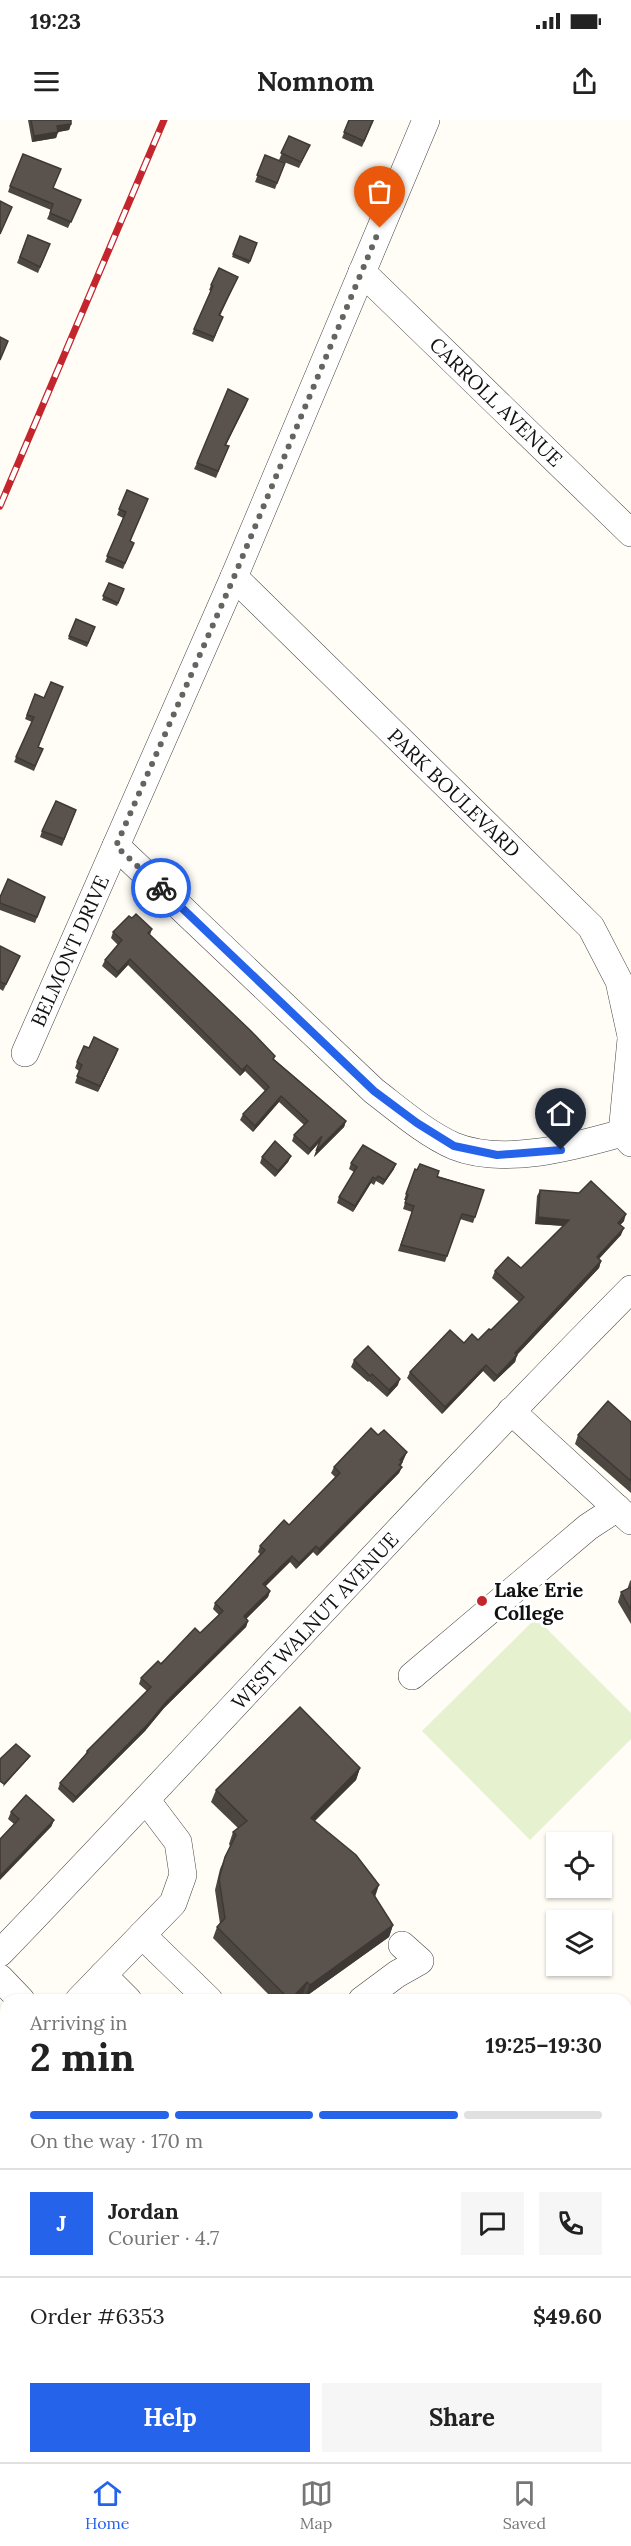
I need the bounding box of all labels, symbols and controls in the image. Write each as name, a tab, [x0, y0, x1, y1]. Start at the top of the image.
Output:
text: 19:23	[30, 7, 81, 35]
text: Nomnom	[257, 64, 374, 98]
icon: menu	[30, 65, 63, 98]
icon: share	[568, 65, 601, 98]
pin	[354, 166, 405, 228]
icon: bag	[363, 175, 396, 208]
street label: CARROLL AVENUE	[425, 332, 568, 472]
street label: PARK BOULEVARD	[383, 723, 526, 862]
courier	[131, 858, 191, 918]
street label: BELMONT DRIVE	[25, 871, 114, 1030]
icon: bike	[145, 872, 178, 905]
pin	[535, 1088, 586, 1150]
icon: home	[544, 1097, 577, 1130]
street label: WEST WALNUT AVENUE	[226, 1527, 403, 1714]
place label: Lake Erie College	[494, 1577, 583, 1625]
marker: Lake Erie College	[475, 1594, 489, 1608]
map controls	[546, 1832, 612, 1976]
button: locate	[546, 1832, 612, 1898]
button: layers	[546, 1910, 612, 1976]
text: Arriving in	[30, 2010, 127, 2035]
text: 19:25–19:30	[485, 2031, 602, 2059]
text: 2 min	[30, 2032, 135, 2082]
text: On the way · 170 m	[30, 2128, 203, 2153]
button: chat	[461, 2192, 524, 2255]
button: phone	[539, 2192, 602, 2255]
text: Jordan	[108, 2197, 179, 2225]
text: J	[57, 2209, 66, 2237]
text: Courier · 4.7	[108, 2225, 219, 2250]
text: Order #6353	[30, 2302, 165, 2330]
text: $49.60	[533, 2302, 602, 2330]
button: Help	[30, 2383, 310, 2452]
button: Share	[322, 2383, 602, 2452]
tab: Home	[85, 2477, 130, 2533]
tab: Map	[300, 2477, 333, 2533]
tab: Saved	[503, 2477, 546, 2533]

